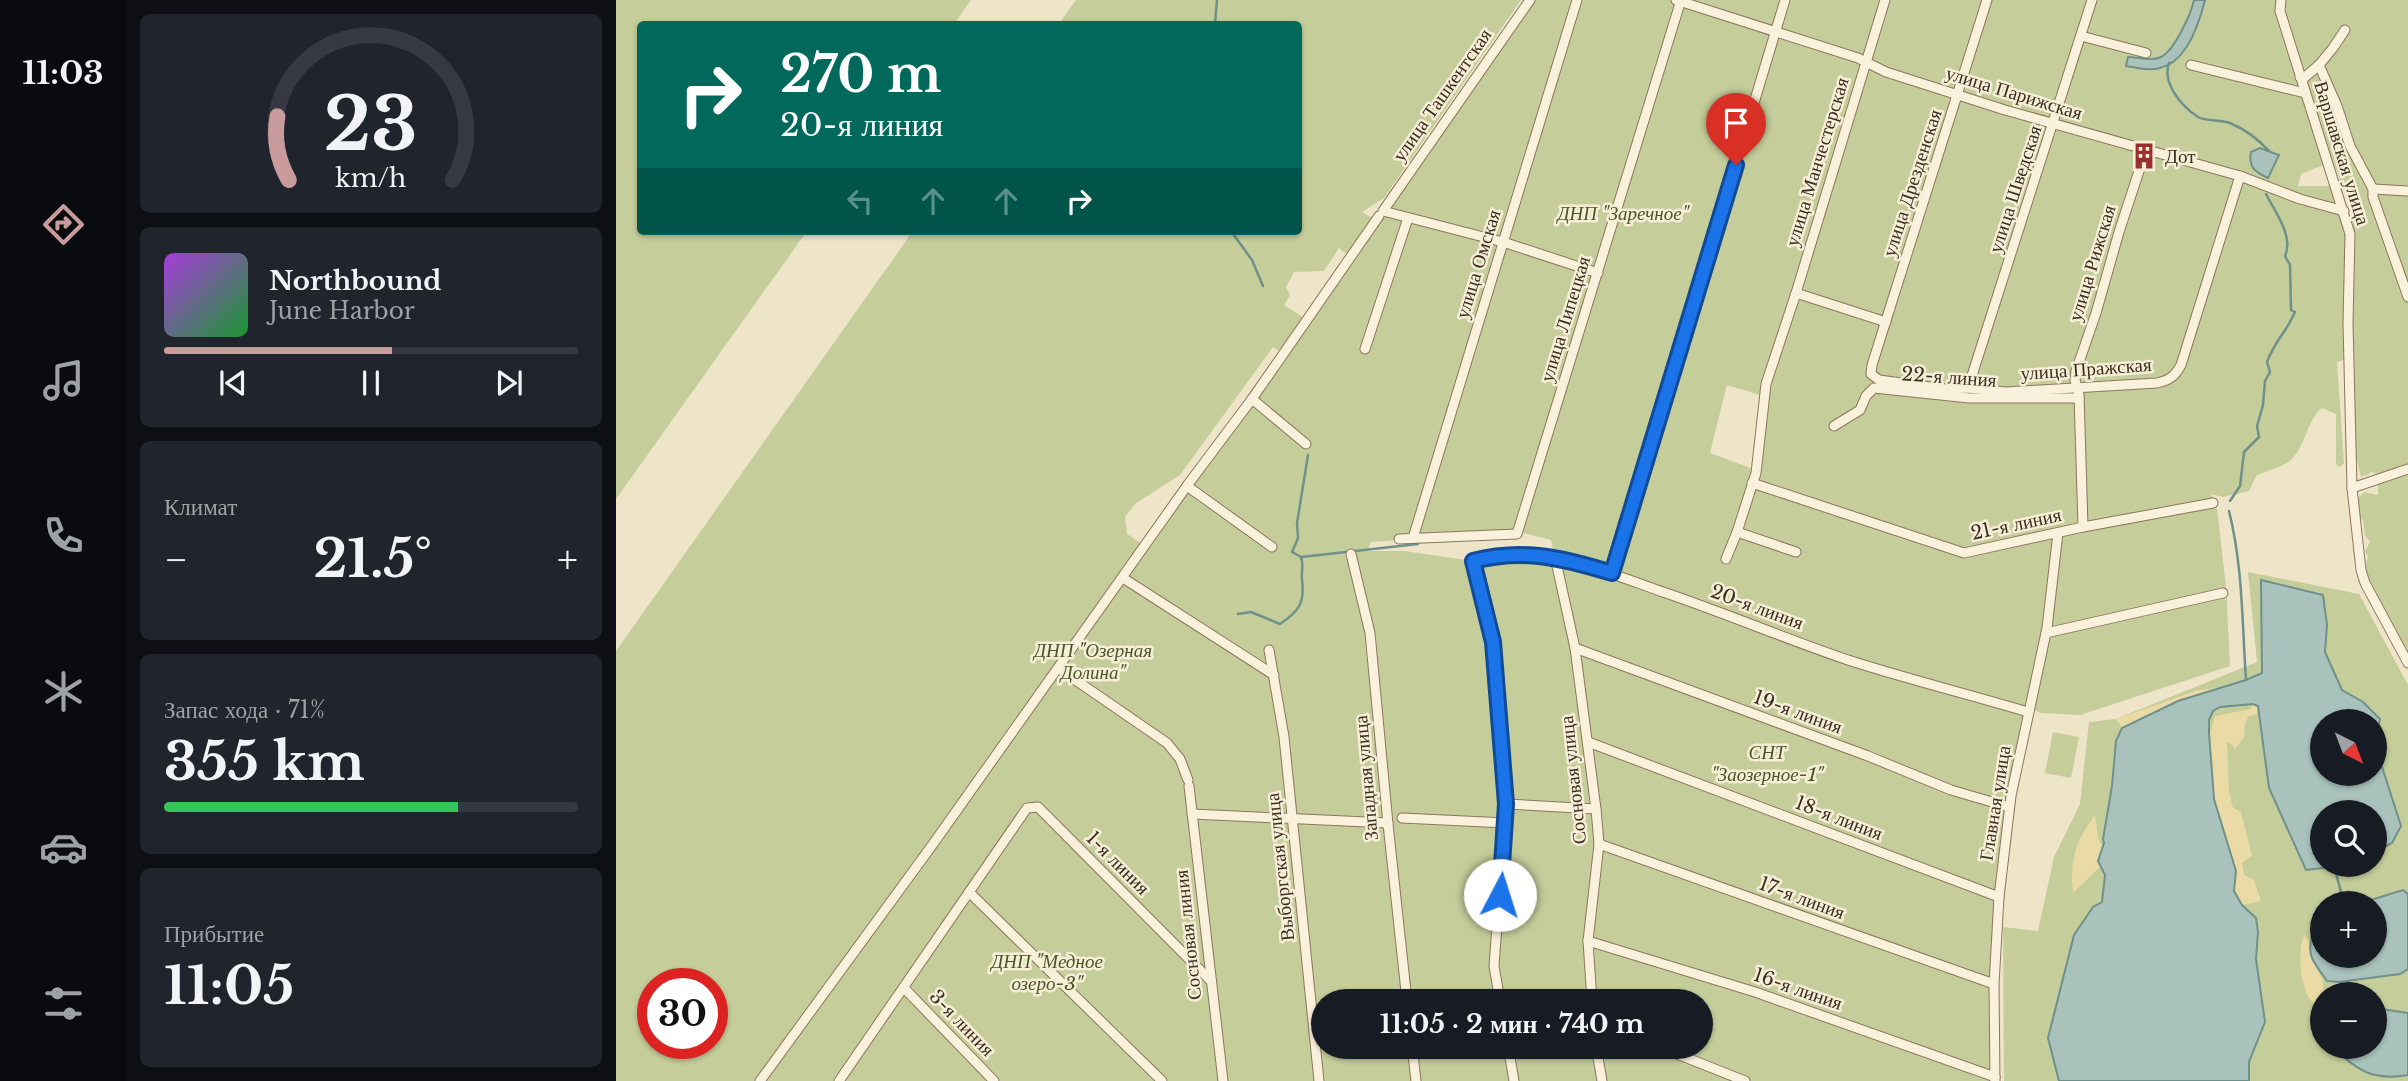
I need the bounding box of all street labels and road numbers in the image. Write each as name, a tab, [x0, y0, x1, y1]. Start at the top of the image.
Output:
street label: улица Ташкентская	[1388, 24, 1497, 166]
street label: улица Парижская	[1943, 61, 2085, 125]
street label: улица Манчестерская	[1780, 74, 1854, 249]
street label: Варшавская улица	[2309, 78, 2375, 228]
street label: улица Дрезденская	[1877, 106, 1947, 260]
street label: улица Шведская	[1984, 122, 2047, 256]
street label: улица Рижская	[2063, 202, 2121, 324]
street label: улица Омская	[1451, 207, 1506, 321]
street label: улица Липецкая	[1535, 253, 1595, 385]
street label: улица Пражская	[2020, 353, 2153, 385]
street label: 22-я линия	[1901, 362, 1998, 392]
street label: 21-я линия	[1969, 503, 2064, 545]
street label: 20-я линия	[1707, 580, 1807, 634]
street label: 19-я линия	[1751, 685, 1846, 739]
street label: Западная улица	[1349, 714, 1383, 842]
street label: Сосновая улица	[1555, 714, 1591, 845]
street label: Главная улица	[1975, 743, 2016, 862]
street label: Выборгская улица	[1261, 791, 1299, 942]
street label: 18-я линия	[1792, 791, 1886, 845]
street label: 1-я линия	[1082, 827, 1155, 900]
street label: Сосновая линия	[1170, 868, 1206, 1001]
street label: 17-я линия	[1756, 872, 1848, 924]
street label: 16-я линия	[1751, 963, 1846, 1015]
street label: 3-я линия	[925, 985, 999, 1061]

